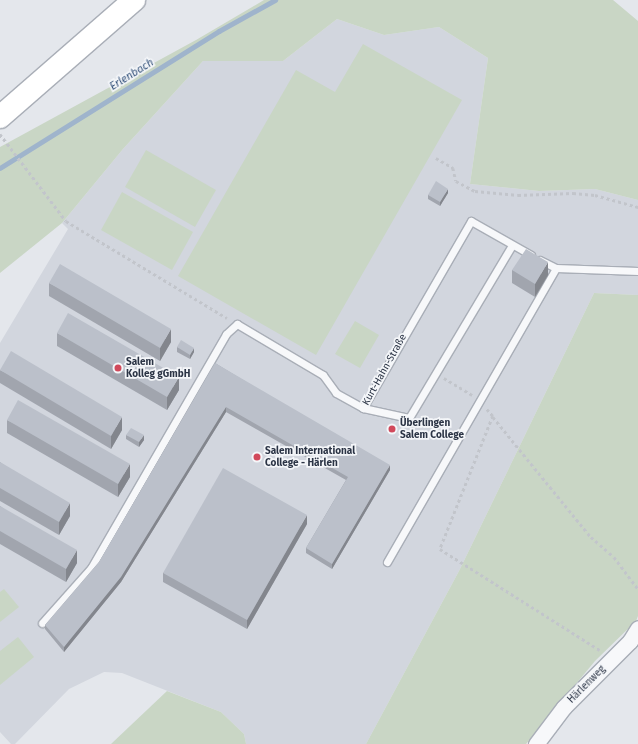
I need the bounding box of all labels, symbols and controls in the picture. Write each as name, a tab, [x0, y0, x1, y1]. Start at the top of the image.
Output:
water label: Erlenbach	[108, 56, 156, 94]
street label: Kurt-Hahn-Straße	[360, 332, 410, 408]
place label: Salem Kolleg gGmbH	[126, 356, 190, 380]
marker: Salem Kolleg gGmbH	[113, 363, 123, 373]
place label: Überlingen Salem College	[400, 417, 464, 440]
marker: Überlingen Salem College	[387, 424, 397, 434]
place label: Salem International College - Härlen	[265, 445, 355, 468]
marker: Salem International College - Härlen	[252, 452, 262, 462]
street label: Härlenweg	[566, 664, 608, 706]

